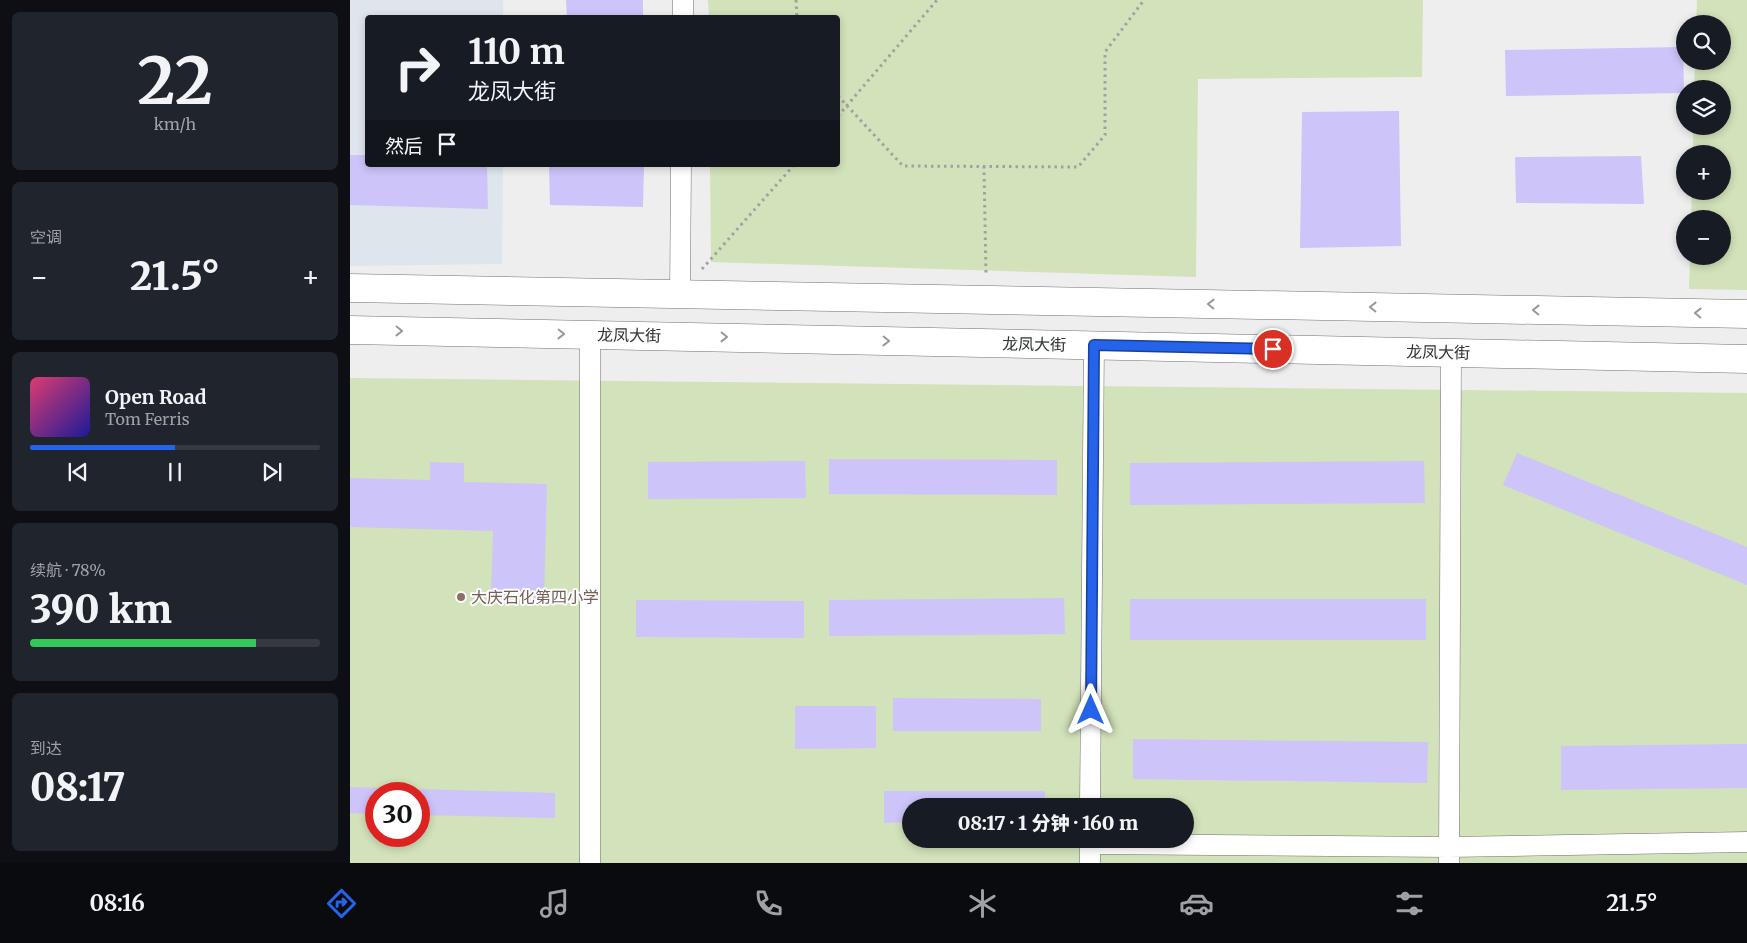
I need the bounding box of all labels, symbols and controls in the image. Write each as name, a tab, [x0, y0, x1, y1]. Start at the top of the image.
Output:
map controls	[1676, 15, 1731, 265]
button: search	[1676, 15, 1731, 70]
text: 110 m	[468, 30, 565, 74]
icon: right	[385, 35, 450, 100]
text: 22	[137, 40, 213, 122]
text: 龙凤大街	[468, 77, 556, 105]
button: layers	[1676, 80, 1731, 135]
text: km/h	[154, 114, 196, 134]
icon: arrive	[433, 130, 461, 158]
text: 然后	[385, 134, 423, 158]
button: +	[1676, 145, 1731, 200]
button: −	[1676, 210, 1731, 265]
text: 空调	[30, 227, 62, 247]
text: 21.5°	[130, 253, 220, 300]
text: −	[30, 259, 49, 295]
text: +	[301, 259, 320, 295]
one-way arrow	[1207, 298, 1215, 309]
one-way arrow	[1369, 302, 1377, 312]
one-way arrow	[1532, 305, 1540, 315]
one-way arrow	[1694, 308, 1702, 318]
street label: 龙凤大街	[597, 324, 661, 346]
one-way arrow	[395, 325, 403, 336]
pin	[1252, 328, 1294, 370]
one-way arrow	[558, 329, 565, 339]
one-way arrow	[720, 332, 728, 342]
street label: 龙凤大街	[1002, 333, 1066, 355]
one-way arrow	[882, 335, 890, 346]
icon: arrive	[1259, 335, 1287, 363]
street label: 龙凤大街	[1406, 341, 1470, 363]
text: Open Road	[105, 385, 207, 409]
text: Tom Ferris	[105, 409, 190, 429]
icon: previous	[64, 458, 92, 486]
icon: pause	[161, 458, 189, 486]
icon: next	[258, 458, 286, 486]
text: 续航 · 78%	[30, 560, 106, 580]
text: 390 km	[30, 586, 172, 633]
place label: 大庆石化第四小学	[471, 587, 599, 607]
marker: 大庆石化第四小学	[455, 591, 467, 603]
position arrow	[1064, 683, 1116, 735]
text: 到达	[30, 738, 62, 758]
text: 08:17	[30, 764, 125, 811]
speed limit sign: 30	[365, 782, 430, 847]
text: 08:17 · 1 分钟 · 160 m	[958, 811, 1138, 835]
icon: directions	[324, 886, 359, 921]
icon: music	[537, 886, 572, 921]
icon: phone	[751, 886, 786, 921]
icon: climate	[965, 886, 1000, 921]
icon: car	[1179, 886, 1214, 921]
icon: filters	[1392, 886, 1427, 921]
text: 08:16	[89, 889, 145, 917]
text: 21.5°	[1606, 889, 1658, 917]

